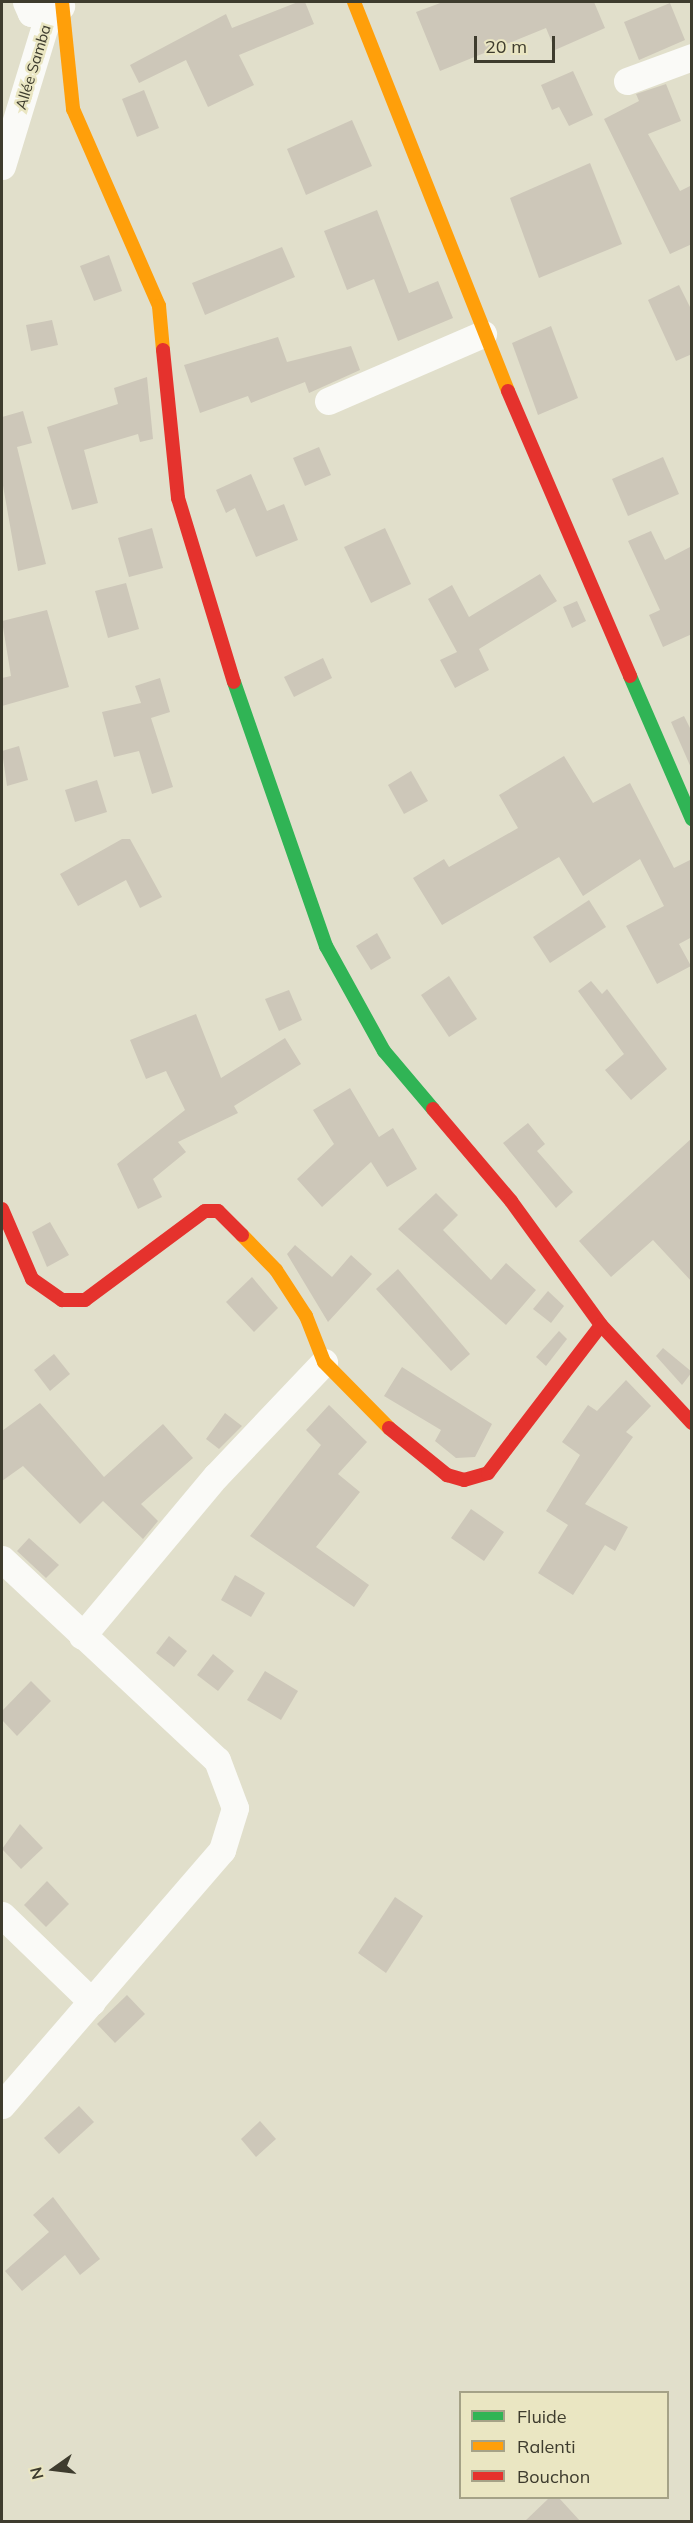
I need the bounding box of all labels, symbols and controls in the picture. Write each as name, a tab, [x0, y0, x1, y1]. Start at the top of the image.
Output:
street label: Allée Samba	[12, 22, 54, 112]
scale bar	[477, 24, 558, 62]
text: 20 m	[485, 35, 527, 58]
legend	[459, 2391, 669, 2499]
text: Fluide	[517, 2405, 567, 2428]
text: Ralenti	[517, 2435, 575, 2458]
north arrow	[24, 2439, 84, 2499]
text: N	[25, 2465, 48, 2482]
text: Bouchon	[517, 2465, 590, 2488]

